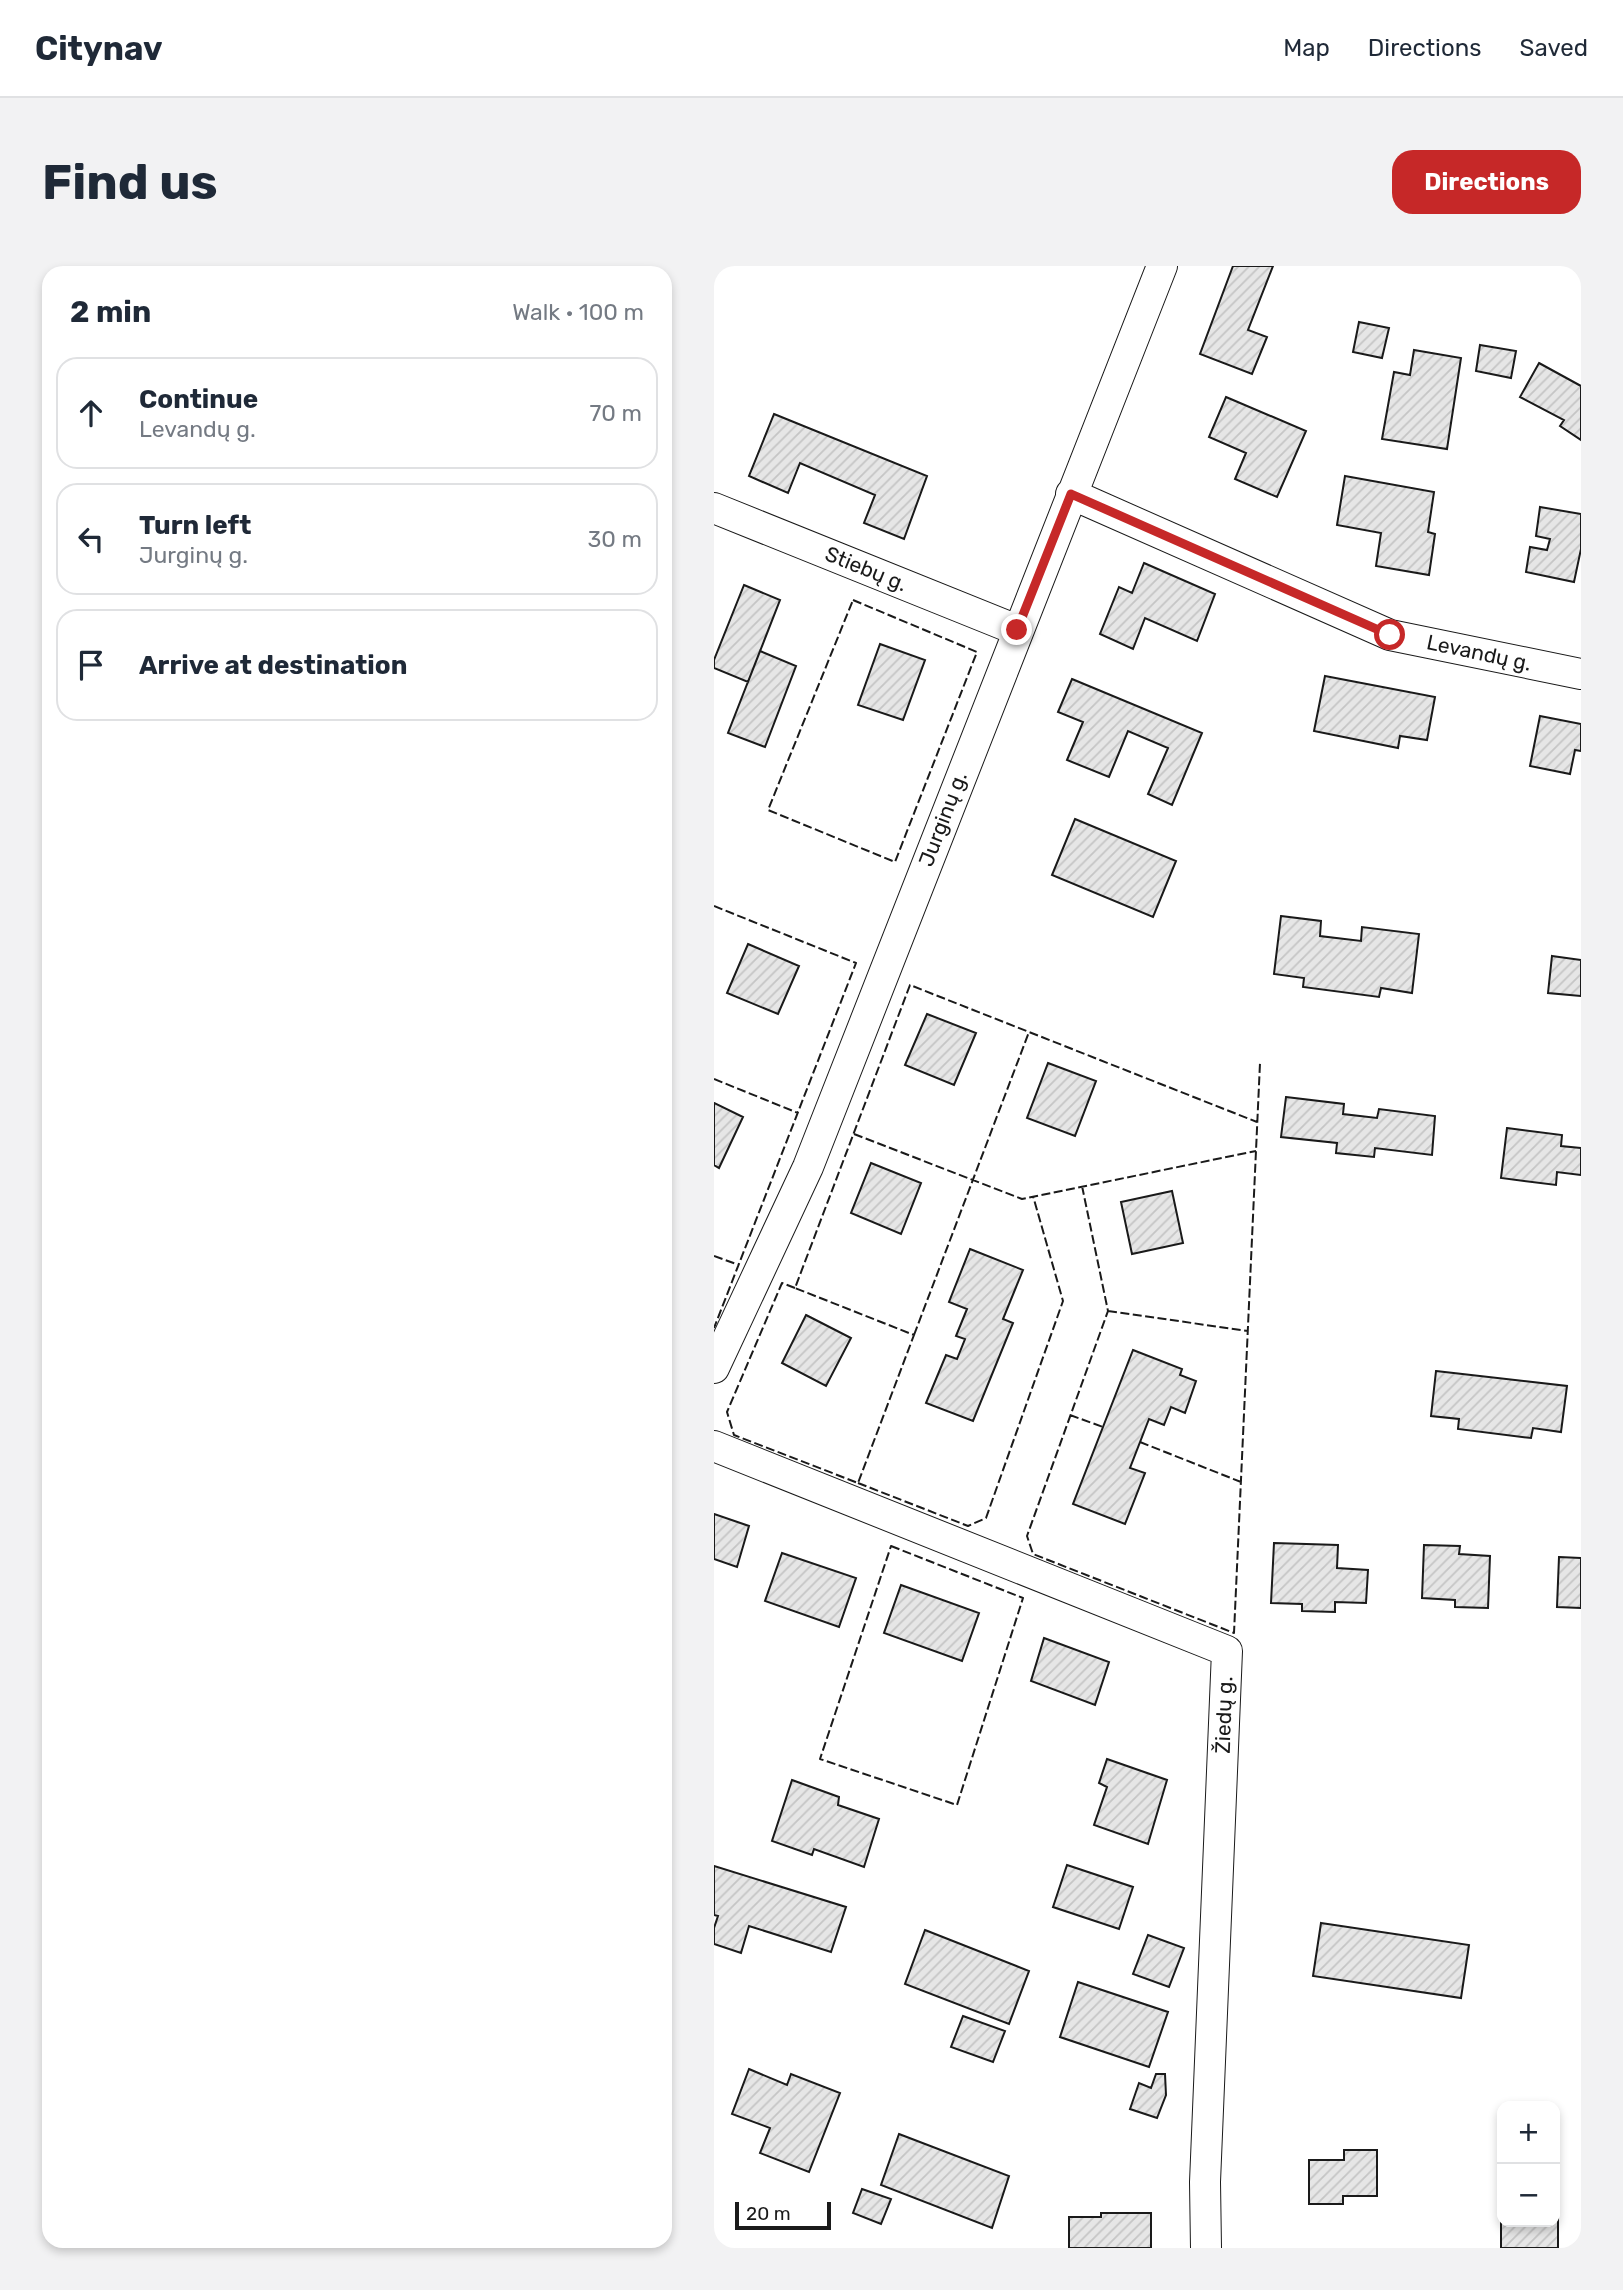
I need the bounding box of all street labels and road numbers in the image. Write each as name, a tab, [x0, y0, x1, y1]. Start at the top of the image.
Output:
street label: Stiebų g.	[822, 541, 911, 596]
street label: Levandų g.	[1424, 629, 1534, 676]
street label: Jurginų g.	[913, 768, 972, 870]
street label: Žiedų g.	[1210, 1676, 1237, 1754]

